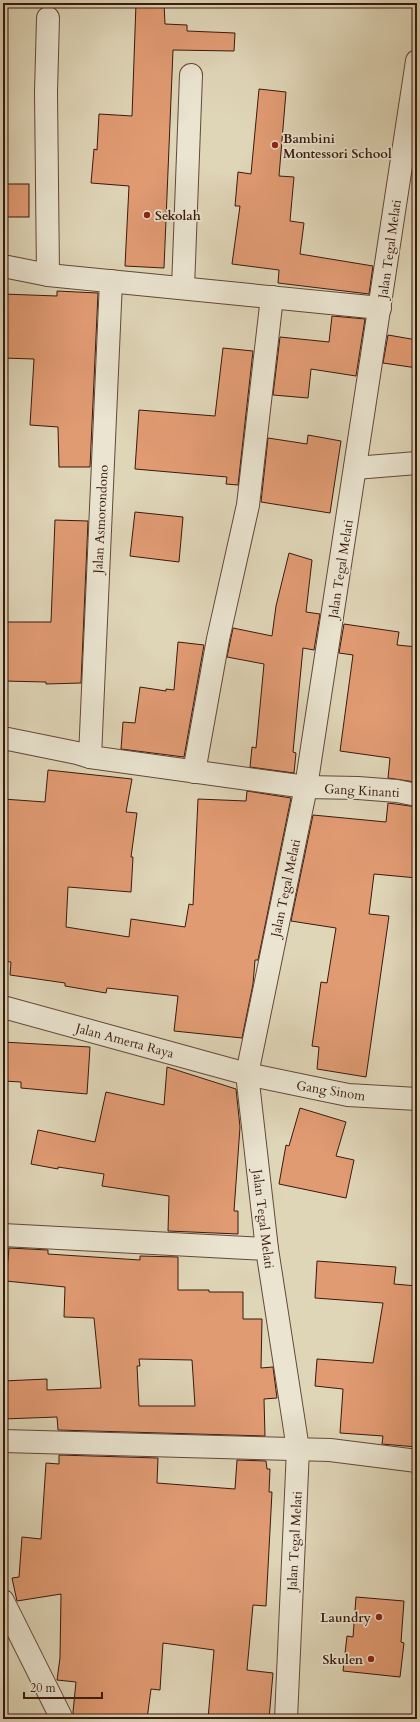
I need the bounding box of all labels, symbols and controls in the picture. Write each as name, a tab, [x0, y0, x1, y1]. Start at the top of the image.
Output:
place label: Bambini Montessori School	[283, 130, 392, 163]
marker: Bambini Montessori School	[270, 140, 280, 150]
street label: Jalan Tegal Melati	[374, 198, 406, 302]
place label: Sekolah	[155, 207, 201, 225]
marker: Sekolah	[142, 210, 152, 220]
street label: Jalan Asmorondono	[89, 464, 113, 576]
street label: Jalan Tegal Melati	[324, 518, 358, 622]
street label: Gang Kinanti	[324, 780, 400, 802]
street label: Jalan Tegal Melati	[266, 837, 305, 941]
street label: Jalan Amerta Raya	[72, 1019, 176, 1063]
street label: Gang Sinom	[295, 1077, 367, 1105]
street label: Jalan Tegal Melati	[248, 1167, 278, 1270]
street label: Jalan Tegal Melati	[283, 1490, 307, 1593]
place label: Laundry	[320, 1609, 372, 1627]
marker: Laundry	[374, 1612, 384, 1622]
place label: Skulen	[322, 1651, 364, 1669]
marker: Skulen	[366, 1654, 376, 1664]
scale bar	[24, 1674, 102, 1700]
text: 20 m	[30, 1680, 57, 1696]

